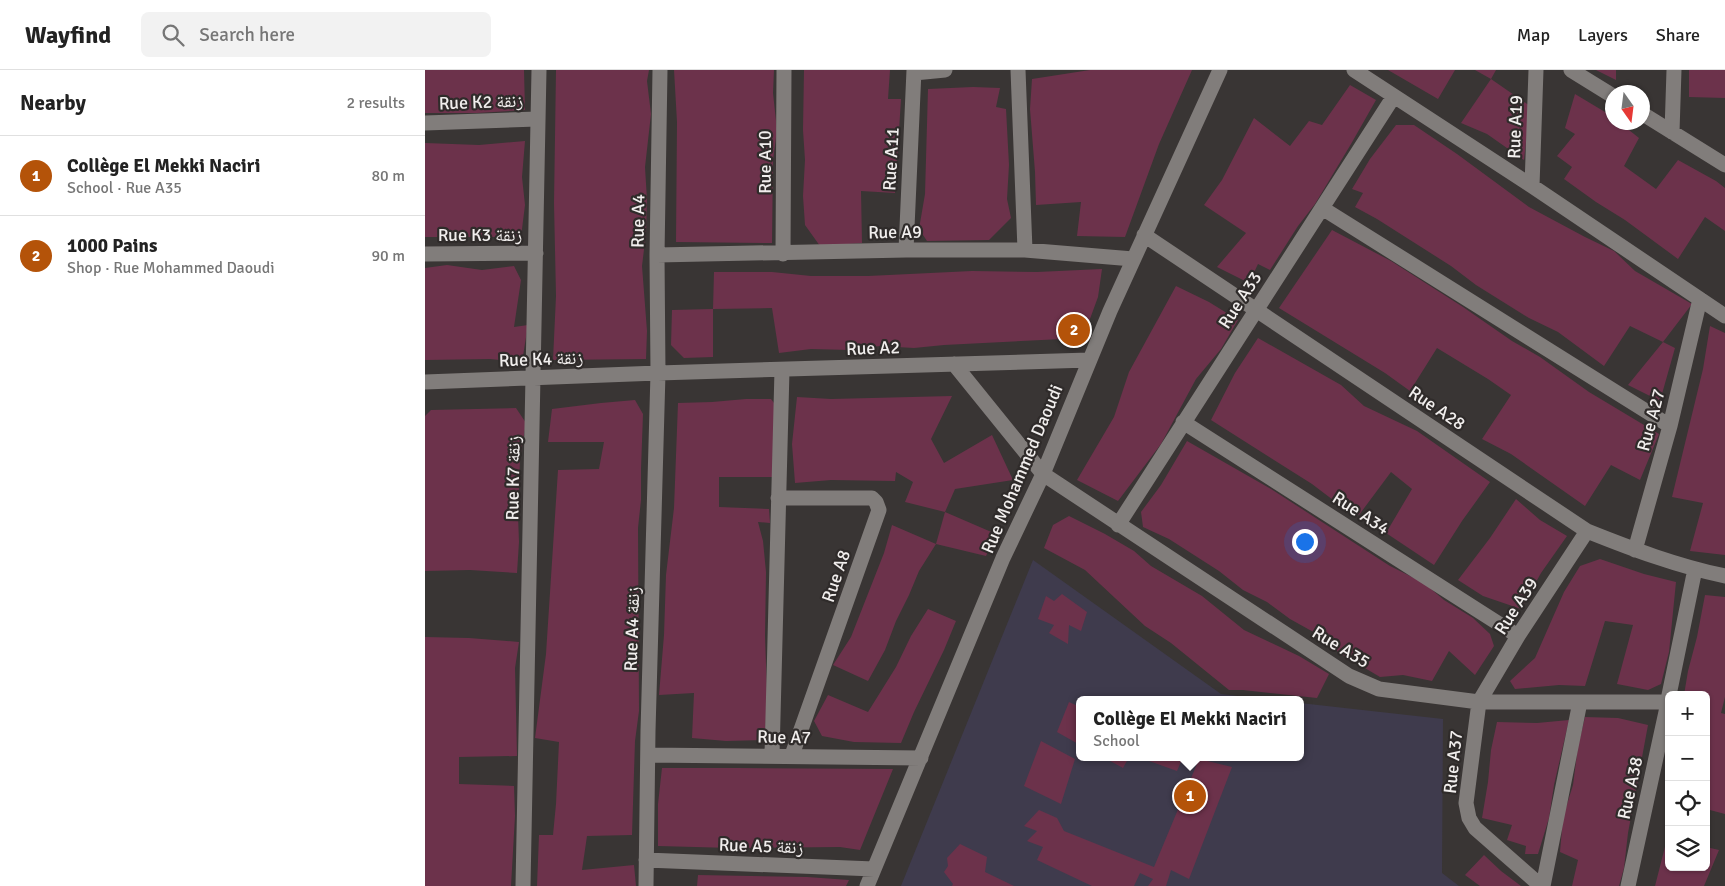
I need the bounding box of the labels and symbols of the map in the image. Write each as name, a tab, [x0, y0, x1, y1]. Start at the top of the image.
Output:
north arrow	[1605, 85, 1650, 130]
street label: Rue K2 زنقة	[438, 90, 524, 114]
street label: Rue A19	[1503, 95, 1527, 159]
street label: Rue A11	[878, 127, 904, 191]
street label: Rue A10	[754, 130, 776, 194]
street label: Rue A4	[627, 194, 649, 248]
street label: Rue A9	[868, 221, 922, 243]
street label: Rue K3 زنقة	[438, 224, 522, 246]
street label: Rue A33	[1213, 267, 1267, 333]
pin: 2	[1058, 311, 1090, 349]
street label: Rue A2	[846, 336, 900, 360]
street label: Rue K4 زنقة	[498, 347, 584, 371]
street label: Rue Mohammed Daoudi	[976, 381, 1068, 557]
street label: Rue A28	[1404, 381, 1470, 435]
street label: Rue A27	[1632, 386, 1670, 454]
street label: Rue K7 زنقة	[501, 435, 525, 520]
street label: Rue A34	[1328, 486, 1394, 540]
your location	[1292, 529, 1318, 555]
street label: Rue A8	[817, 547, 855, 605]
street label: Rue A39	[1489, 573, 1543, 639]
street label: Rue A4 زنقة	[620, 586, 644, 672]
street label: Rue A35	[1308, 621, 1374, 673]
street label: Rue A7	[757, 726, 811, 748]
street label: Rue A37	[1439, 729, 1467, 795]
street label: Rue A38	[1613, 755, 1647, 821]
pin: 1	[1174, 777, 1206, 815]
street label: Rue A5 زنقة	[718, 834, 804, 858]

